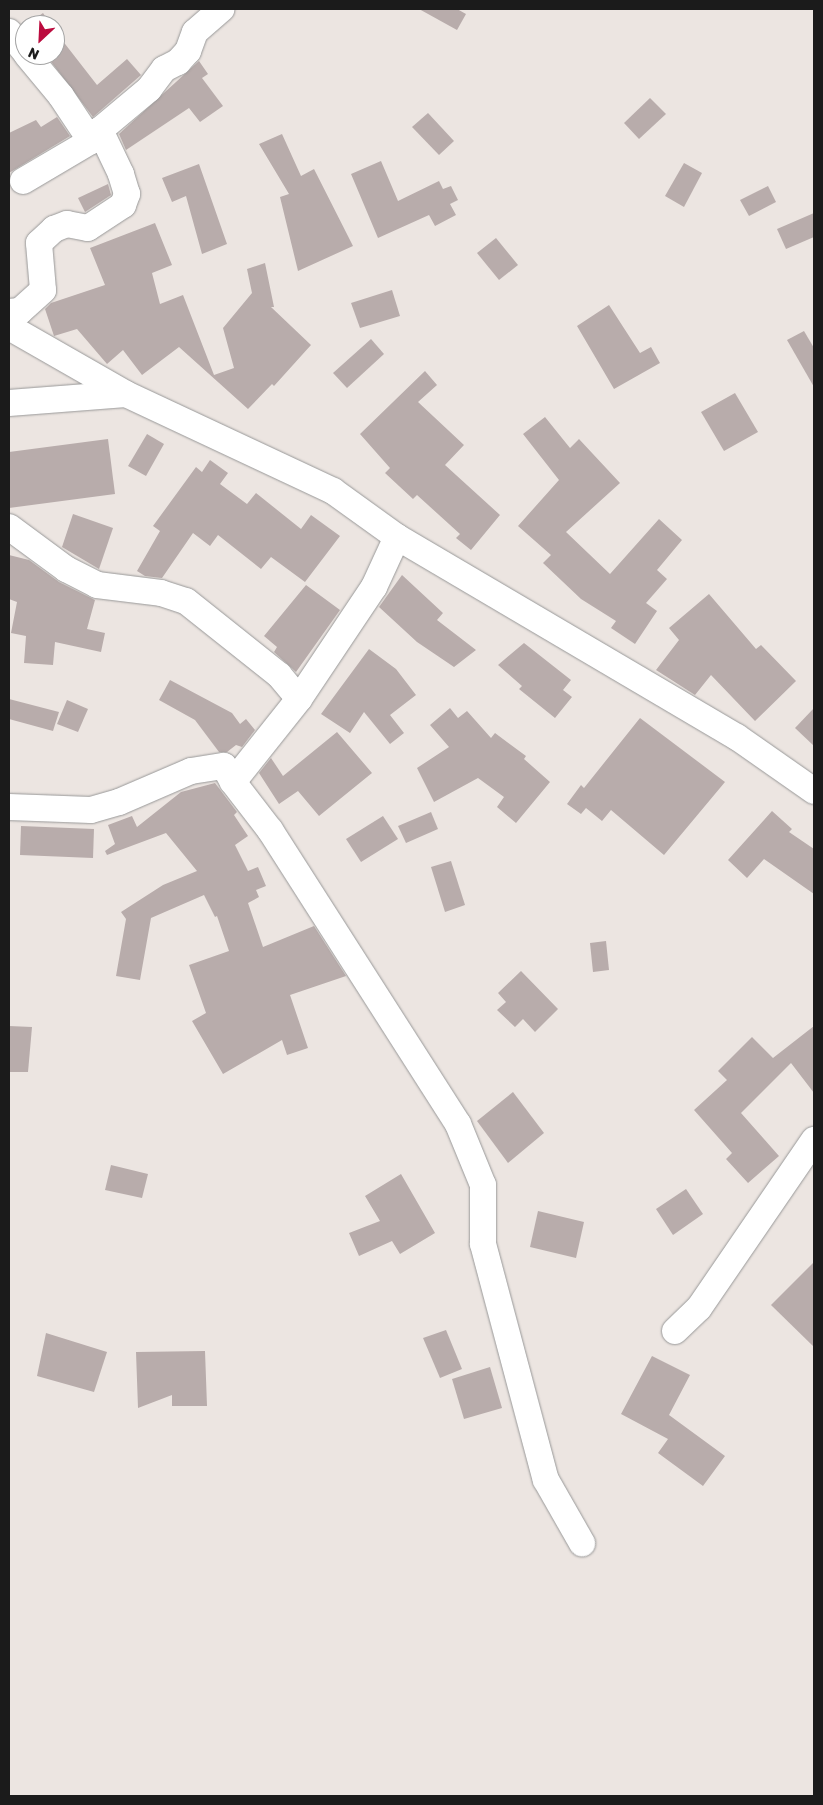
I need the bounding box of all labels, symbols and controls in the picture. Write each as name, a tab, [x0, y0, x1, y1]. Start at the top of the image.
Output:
north arrow	[15, 15, 65, 65]
text: N	[26, 43, 42, 63]

